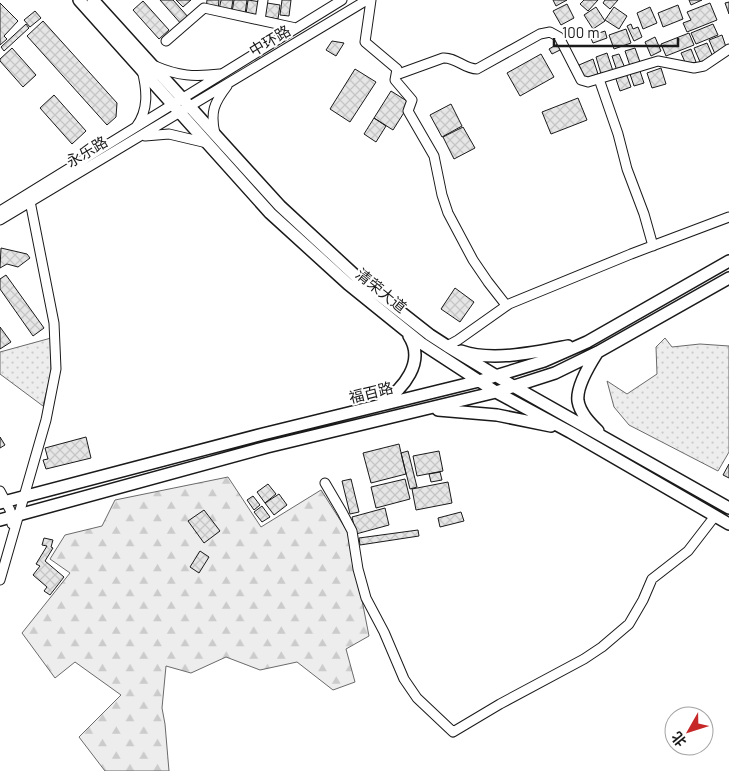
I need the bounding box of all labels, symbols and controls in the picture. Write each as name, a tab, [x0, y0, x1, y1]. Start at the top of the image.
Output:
scale bar	[554, 15, 678, 47]
street label: 中环路	[246, 21, 293, 59]
text: 100 m	[562, 23, 600, 41]
street label: 永乐路	[63, 132, 110, 170]
street label: 清荣大道	[353, 264, 411, 316]
street label: 福百路	[347, 378, 395, 406]
north arrow	[664, 706, 714, 756]
text: 北	[667, 729, 690, 750]

